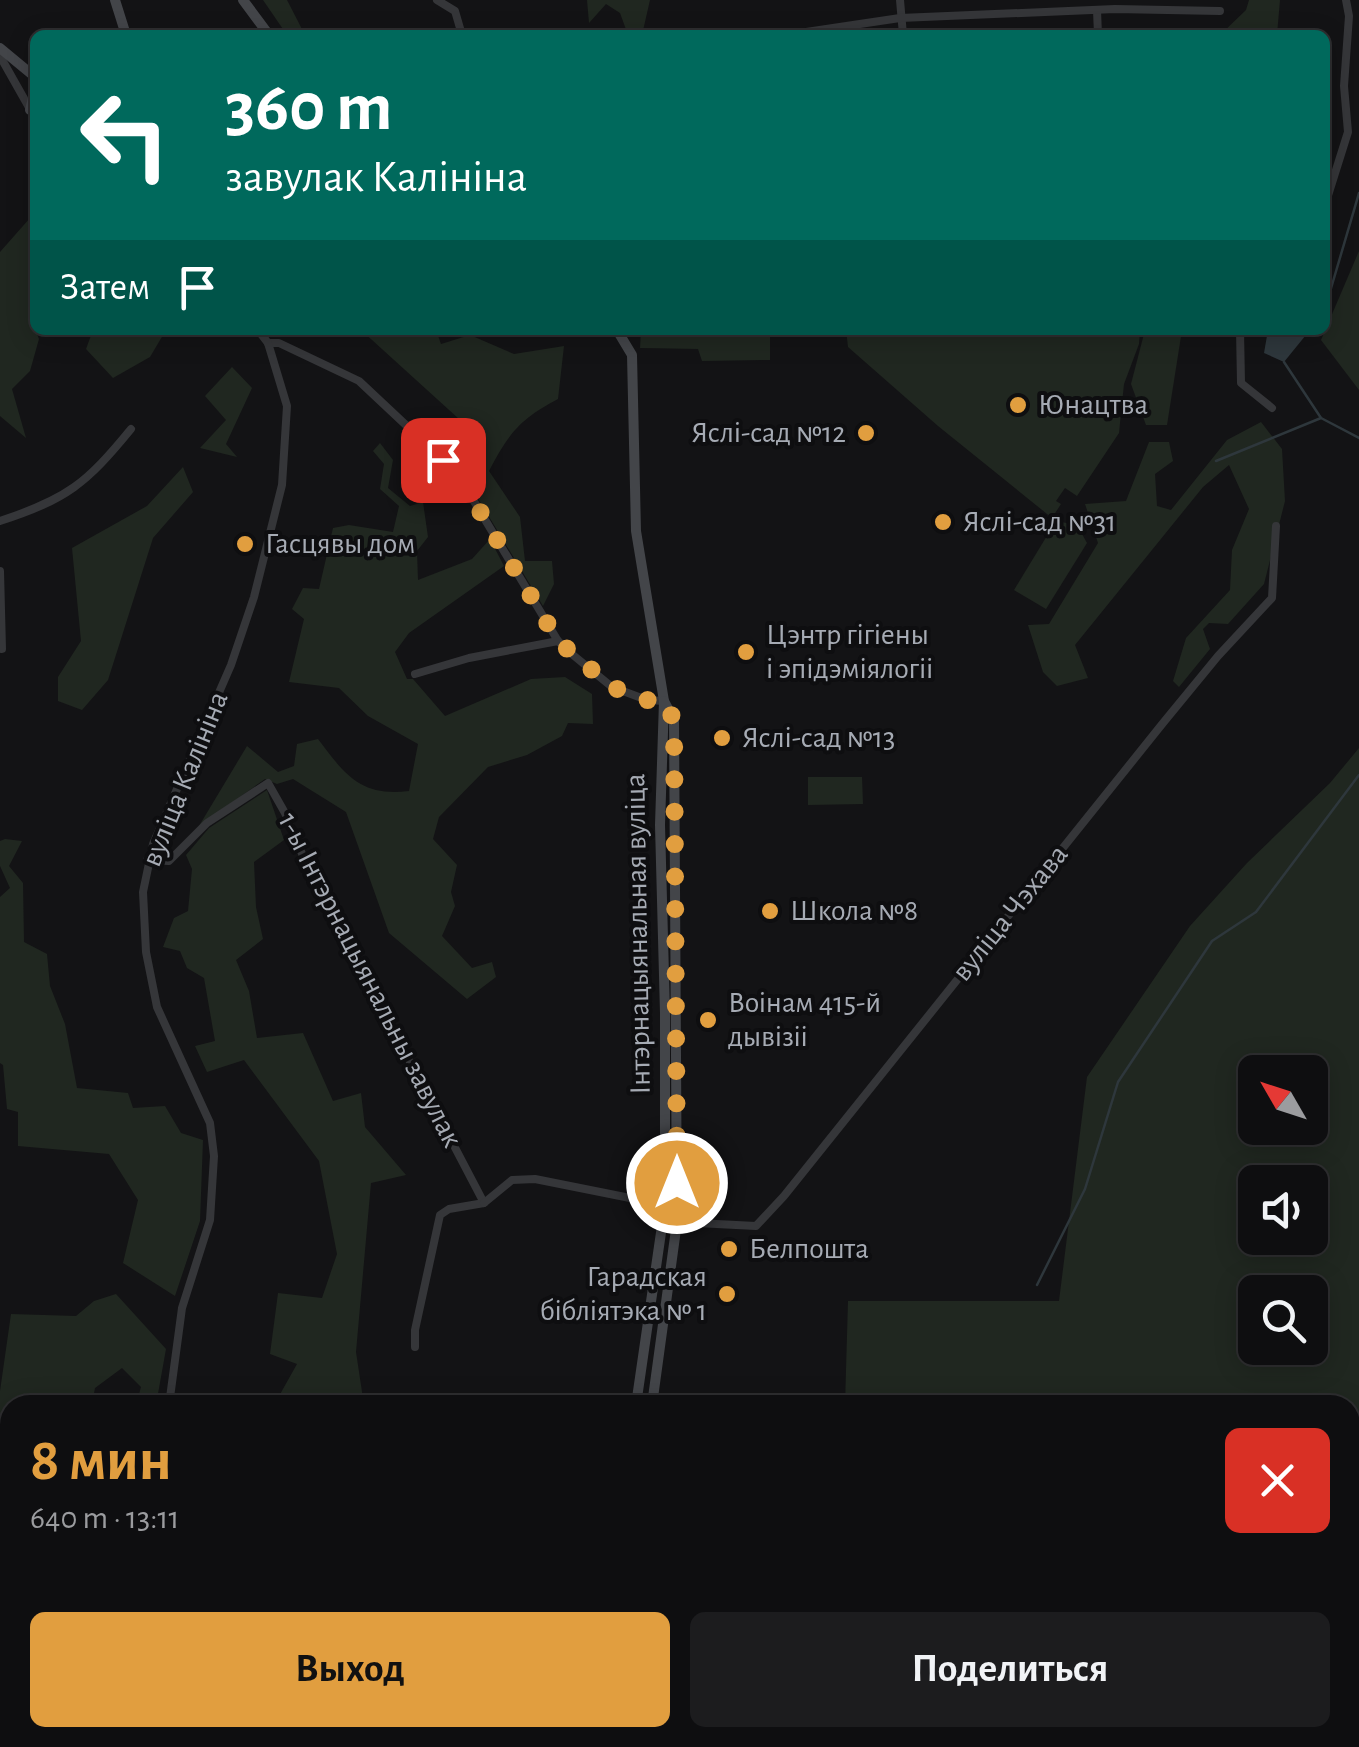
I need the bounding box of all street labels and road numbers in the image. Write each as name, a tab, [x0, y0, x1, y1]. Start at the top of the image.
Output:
street label: вуліца Калініна	[136, 687, 234, 871]
street label: Інтэрнацыянальная вуліца	[620, 773, 656, 1095]
street label: 1-ы Інтэрнацыянальны завулак	[272, 808, 468, 1152]
street label: вуліца Чэхава	[946, 839, 1074, 987]

